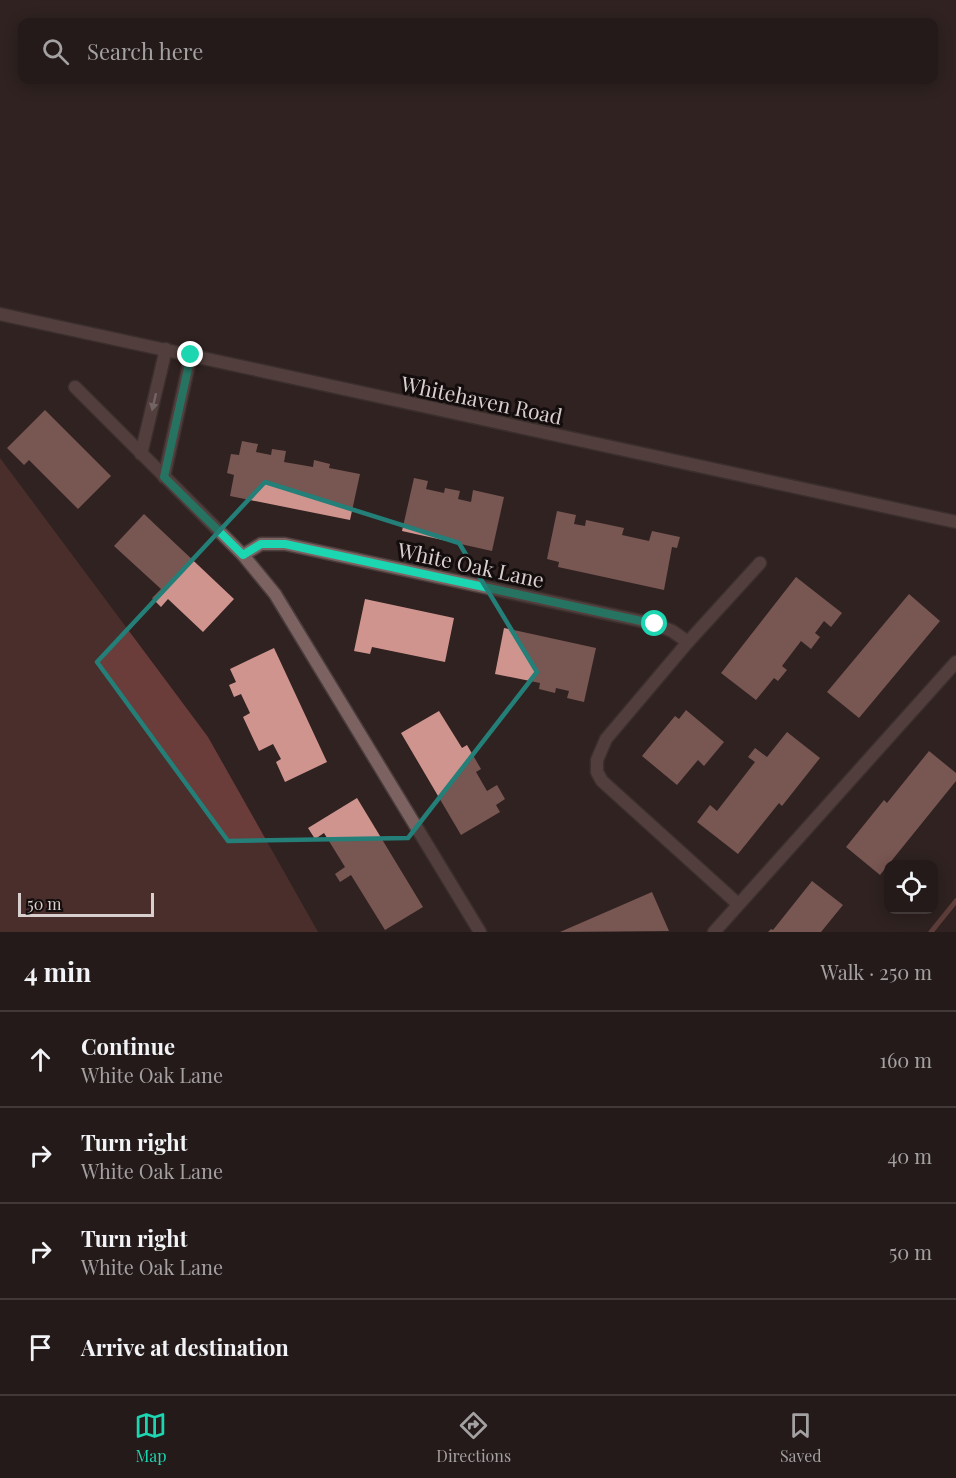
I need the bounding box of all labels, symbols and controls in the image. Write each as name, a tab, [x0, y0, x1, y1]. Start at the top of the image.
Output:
search box	[18, 18, 938, 84]
icon: search	[39, 35, 72, 68]
text: Search here	[87, 36, 203, 66]
route end	[177, 341, 203, 367]
street label: Whitehaven Road	[398, 368, 565, 430]
one-way arrow	[149, 393, 158, 412]
street label: White Oak Lane	[394, 535, 547, 593]
route start	[641, 610, 667, 636]
map controls	[884, 860, 938, 914]
button: locate	[884, 860, 938, 914]
scale bar	[18, 890, 154, 918]
text: 50 m	[27, 893, 61, 914]
text: 4 min	[24, 954, 91, 989]
text: Walk · 250 m	[821, 958, 932, 985]
text: Continue	[81, 1031, 175, 1061]
icon: ahead	[24, 1043, 57, 1076]
text: 160 m	[880, 1046, 932, 1073]
text: White Oak Lane	[81, 1061, 223, 1088]
text: Turn right	[81, 1127, 187, 1157]
icon: right	[24, 1139, 57, 1172]
text: 40 m	[887, 1142, 932, 1169]
text: White Oak Lane	[81, 1157, 223, 1184]
text: Turn right	[81, 1223, 187, 1253]
icon: right	[24, 1235, 57, 1268]
text: 50 m	[889, 1238, 932, 1265]
text: White Oak Lane	[81, 1253, 223, 1280]
icon: arrive	[24, 1331, 57, 1364]
text: Arrive at destination	[81, 1332, 289, 1362]
tab: Map	[134, 1409, 167, 1466]
tab: Directions	[436, 1409, 511, 1466]
tab: Saved	[780, 1409, 822, 1466]

